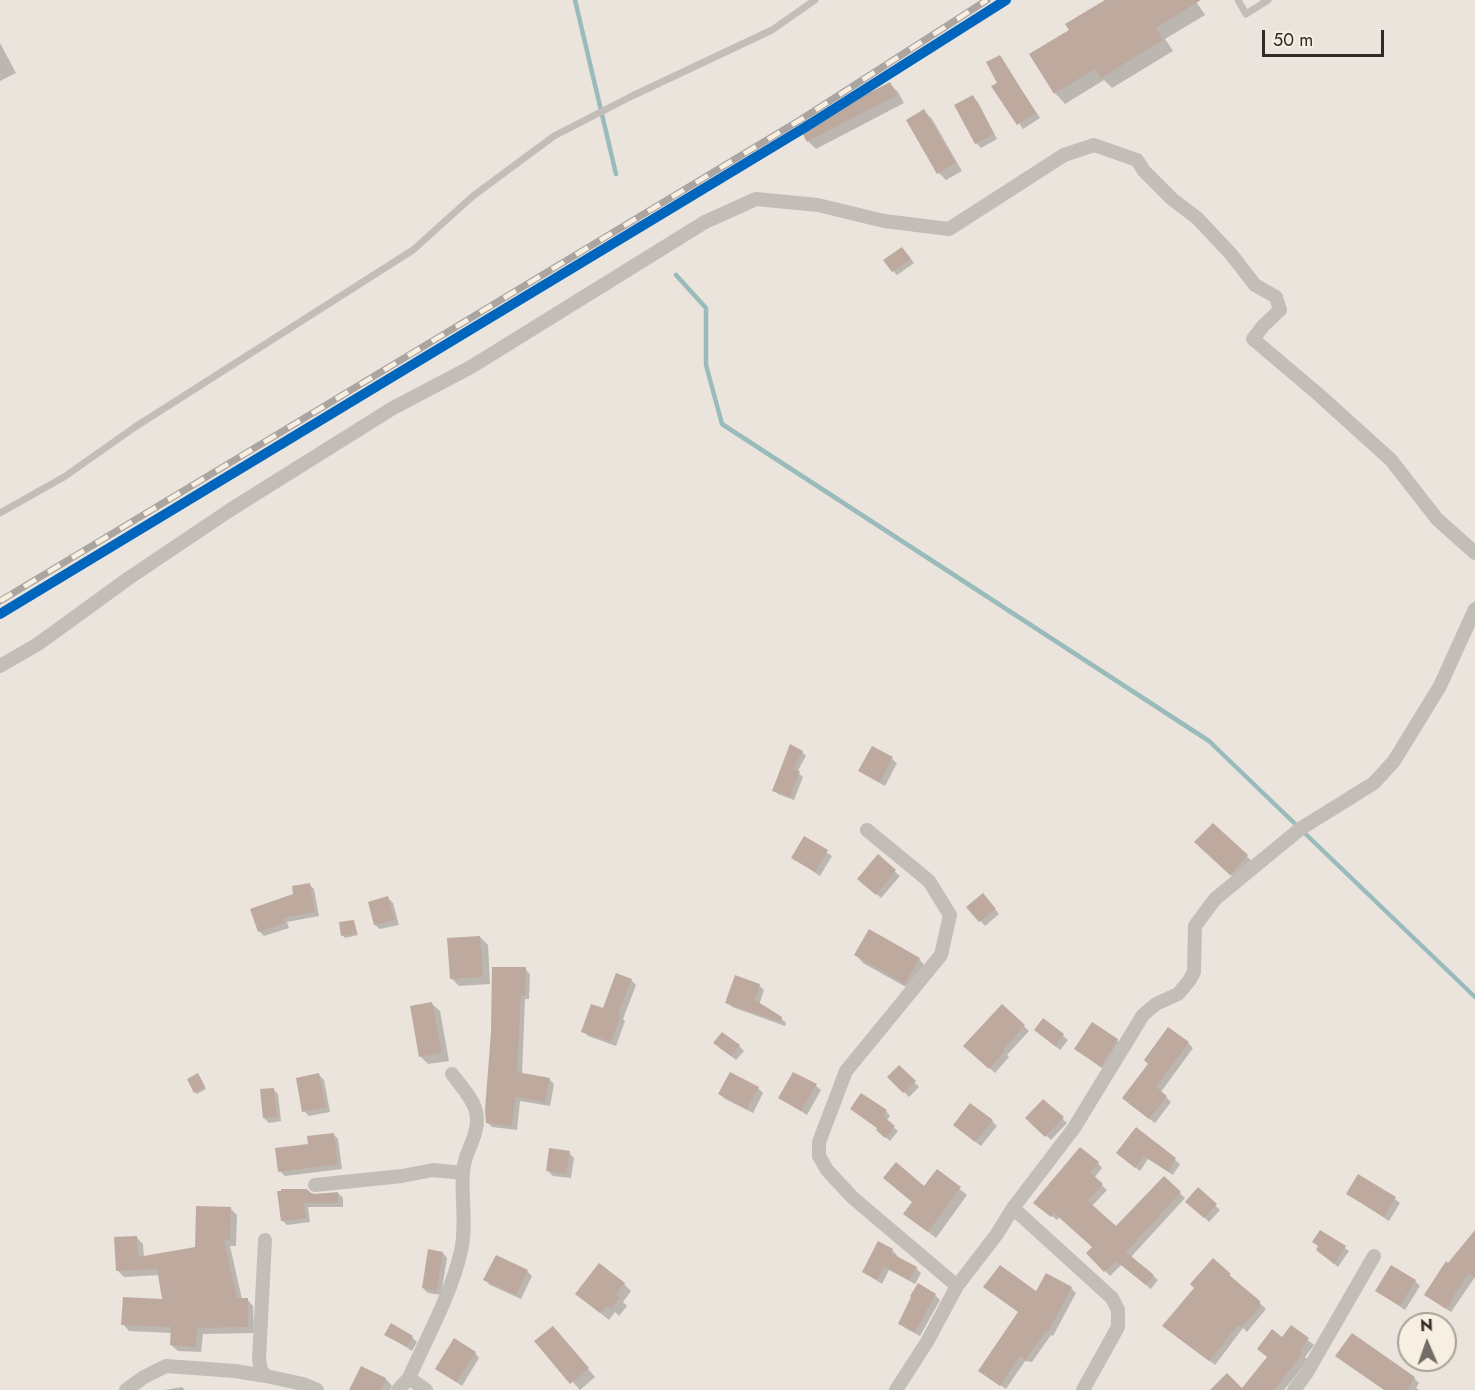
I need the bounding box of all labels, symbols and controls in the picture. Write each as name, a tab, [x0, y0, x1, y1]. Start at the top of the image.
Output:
scale bar	[1265, 18, 1386, 56]
text: 50 m	[1273, 27, 1313, 53]
north arrow	[1397, 1312, 1457, 1372]
text: N	[1420, 1314, 1433, 1337]

